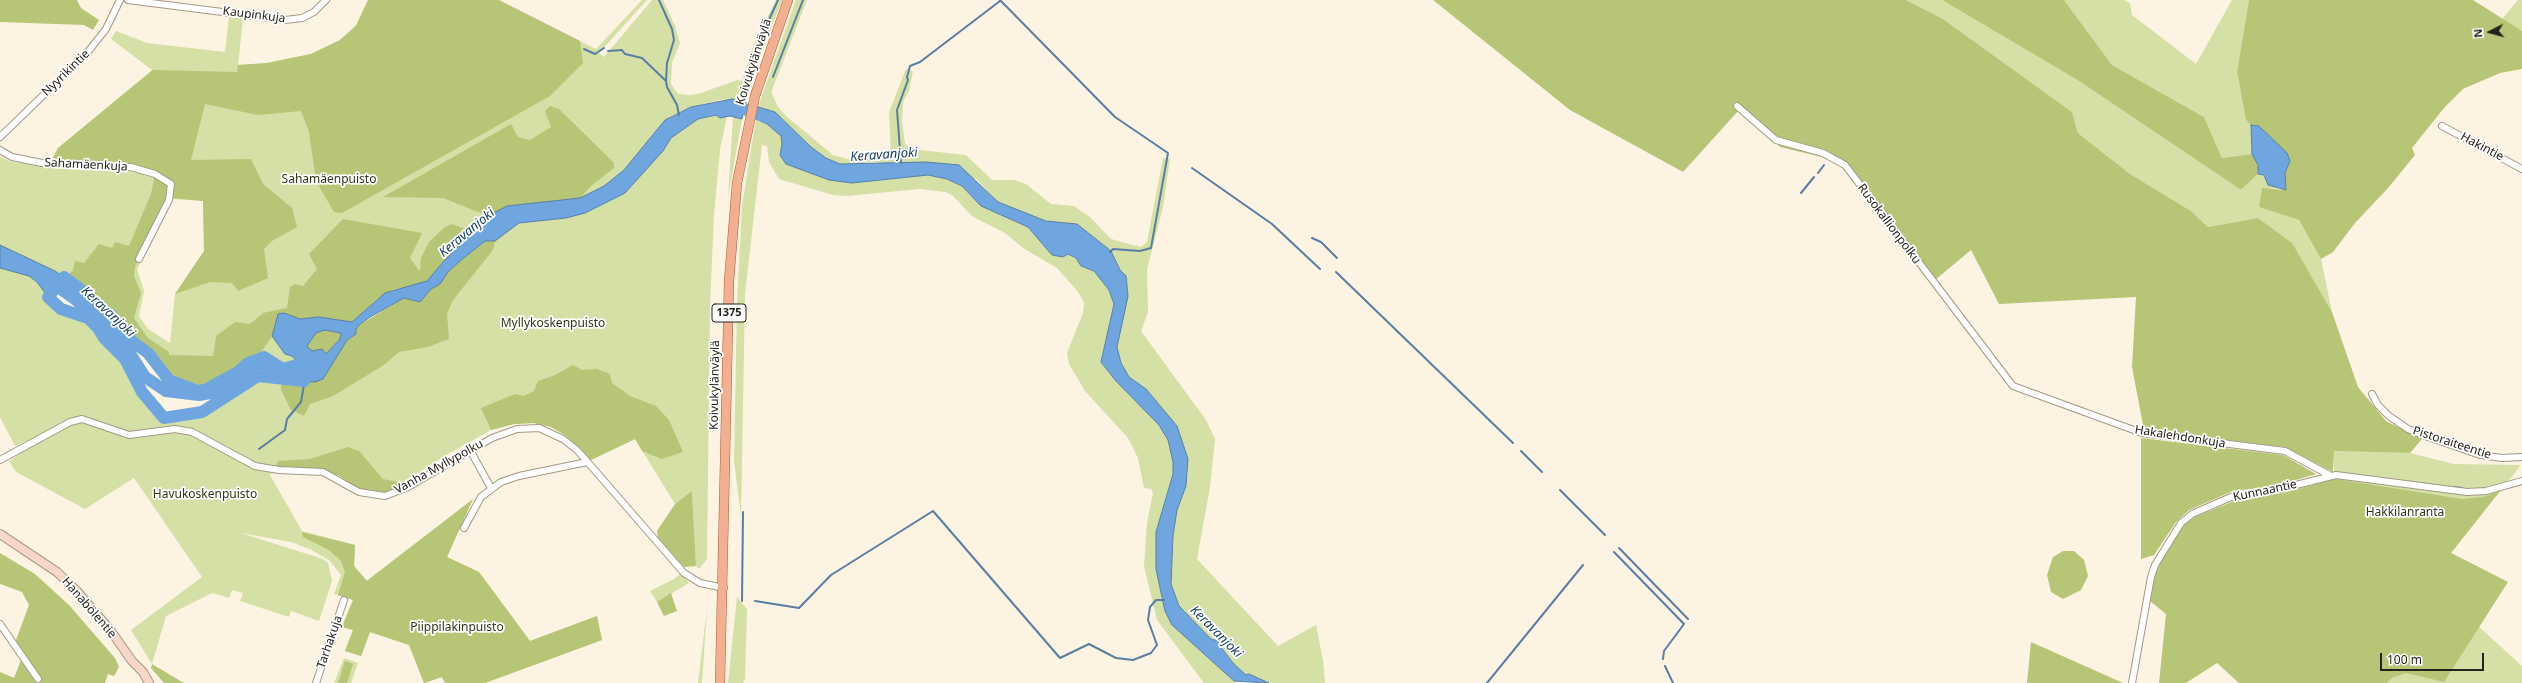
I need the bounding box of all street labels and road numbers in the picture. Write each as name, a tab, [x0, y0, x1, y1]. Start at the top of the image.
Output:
street label: Kaupinkuja	[222, 4, 286, 26]
street label: Koivukylänväylä	[733, 17, 775, 107]
street label: Nyyrikintie	[39, 47, 93, 99]
street label: Hakintie	[2458, 130, 2506, 164]
street label: Sahamäenkuja	[44, 156, 128, 174]
street label: Rusokallionpolku	[1854, 181, 1924, 267]
road number: 1375	[712, 304, 746, 322]
street label: Koivukylänväylä	[707, 340, 723, 430]
street label: Hakalehdonkuja	[2134, 423, 2226, 451]
street label: Pistoraiteentie	[2411, 424, 2493, 462]
street label: Vanha Myllypolku	[392, 437, 486, 497]
street label: Kunnaantie	[2232, 477, 2298, 505]
street label: Hanabölentie	[59, 575, 119, 641]
street label: Tarhakuja	[314, 614, 346, 670]

